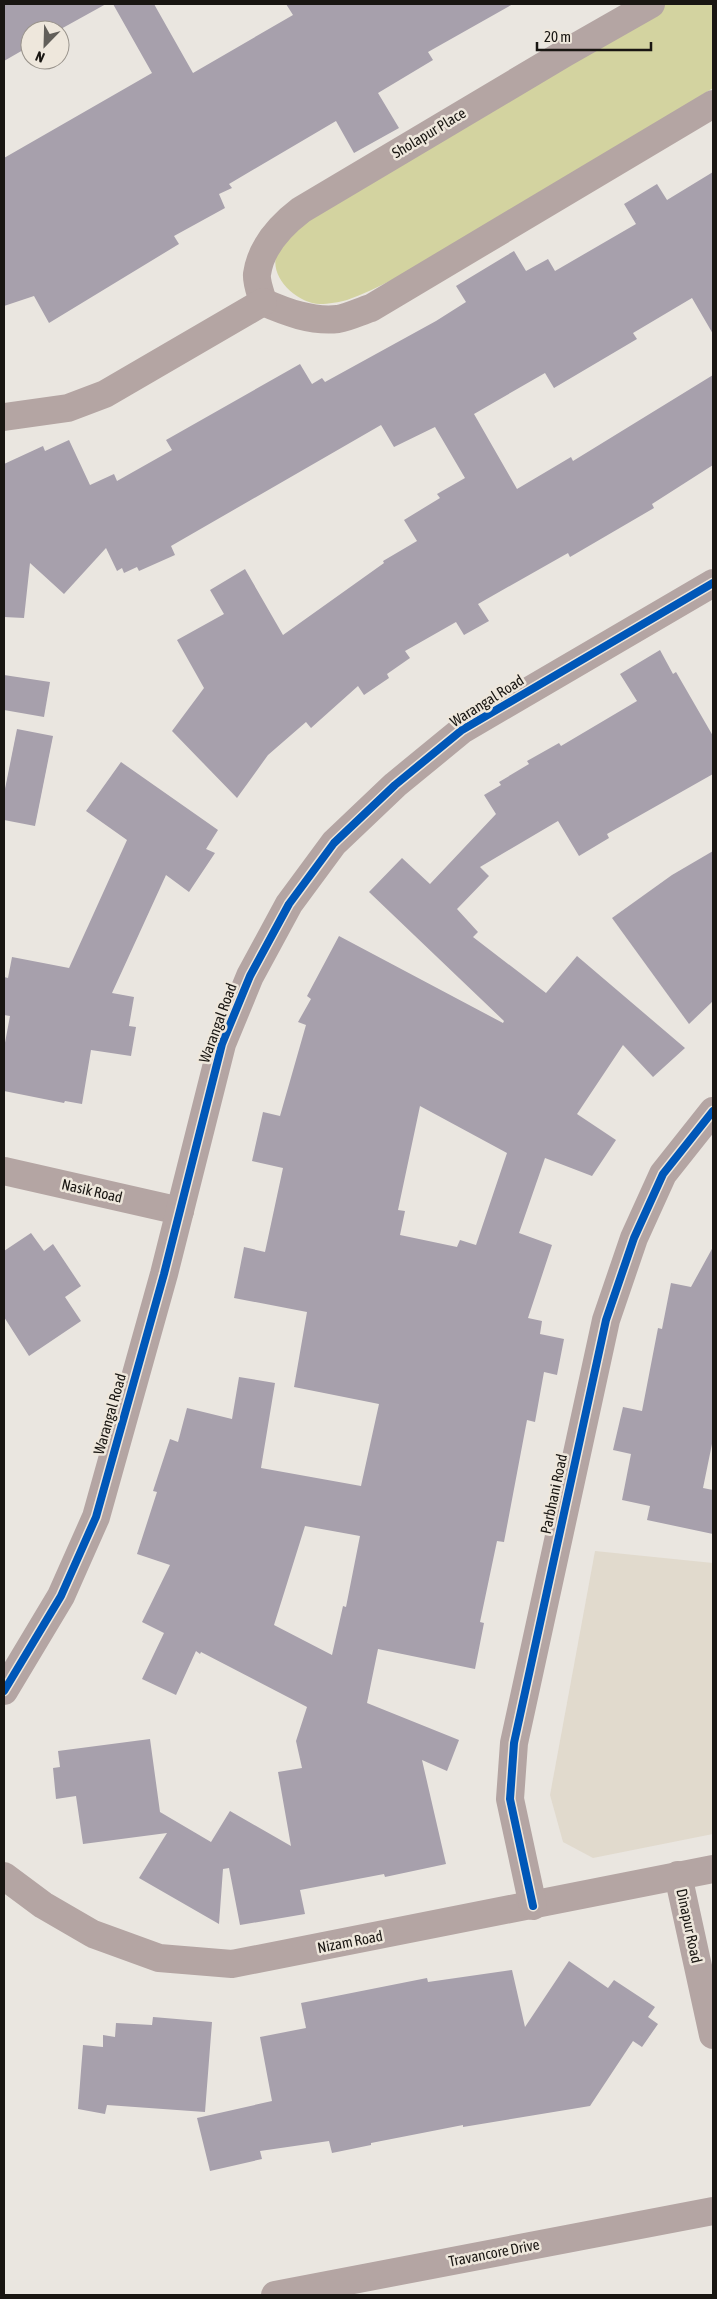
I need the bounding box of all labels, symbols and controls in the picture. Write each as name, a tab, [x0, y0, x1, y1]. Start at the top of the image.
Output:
north arrow	[20, 20, 70, 70]
scale bar	[537, 20, 651, 52]
text: 20 m	[544, 28, 571, 45]
text: N	[33, 48, 47, 66]
street label: Sholapur Place	[389, 104, 469, 161]
street label: Warangal Road	[447, 671, 527, 730]
street label: Warangal Road	[195, 981, 240, 1065]
street label: Nasik Road	[60, 1175, 124, 1206]
street label: Warangal Road	[90, 1371, 129, 1456]
street label: Parbhani Road	[537, 1452, 570, 1535]
street label: Dinapur Road	[673, 1887, 706, 1965]
street label: Nizam Road	[316, 1927, 384, 1956]
street label: Travancore Drive	[447, 2235, 541, 2270]

